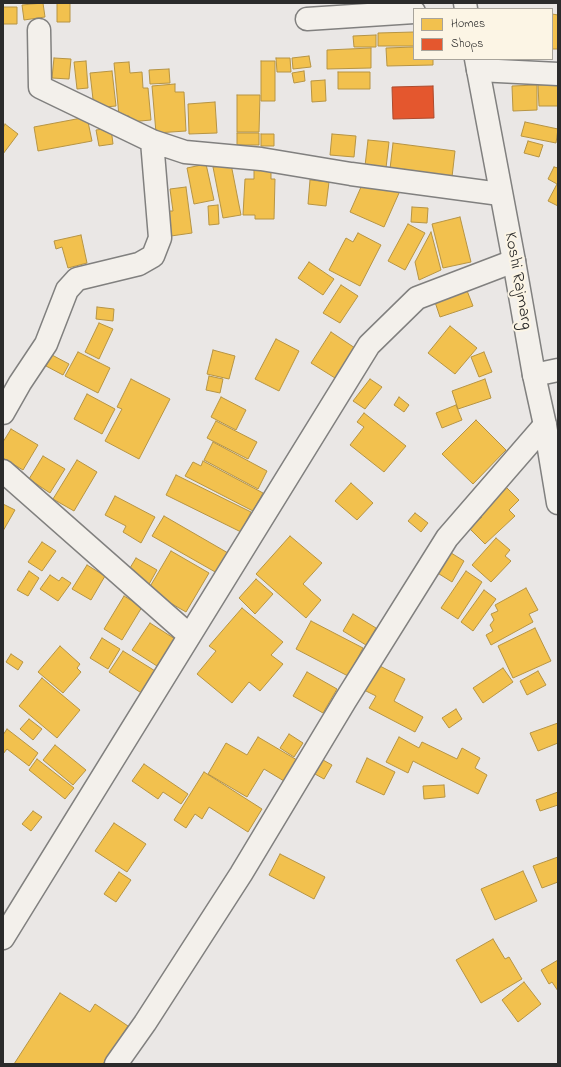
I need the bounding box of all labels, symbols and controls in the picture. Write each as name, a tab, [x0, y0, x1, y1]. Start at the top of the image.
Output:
legend	[413, 8, 553, 60]
text: Homes	[451, 15, 485, 33]
text: Shops	[451, 35, 483, 53]
street label: Koshi Rajmarg	[498, 231, 536, 331]

